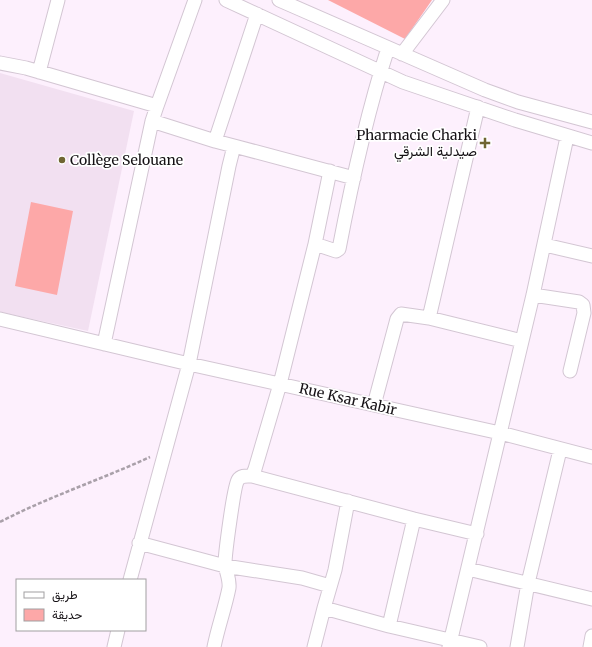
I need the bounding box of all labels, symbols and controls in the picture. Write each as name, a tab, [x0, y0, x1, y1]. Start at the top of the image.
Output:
place label: Pharmacie Charki صيدلية الشرقي	[356, 126, 477, 163]
marker: Pharmacie Charki صيدلية الشرقي	[480, 138, 490, 148]
place label: Collège Selouane	[70, 151, 183, 169]
marker: Collège Selouane	[57, 155, 67, 165]
street label: Rue Ksar Kabir	[297, 379, 399, 419]
legend	[16, 579, 146, 631]
text: طريق	[52, 587, 78, 603]
text: حديقة	[52, 607, 82, 622]

